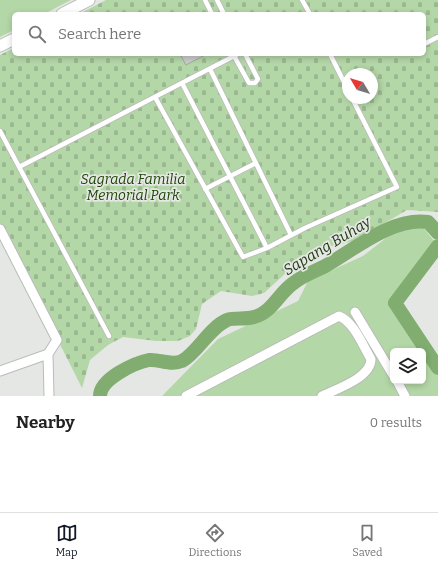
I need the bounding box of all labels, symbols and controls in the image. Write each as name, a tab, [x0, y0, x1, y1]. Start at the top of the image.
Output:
search box	[12, 12, 426, 56]
icon: search	[26, 23, 48, 45]
text: Search here	[58, 25, 141, 43]
north arrow	[342, 68, 378, 104]
park label: Sagrada Familia Memorial Park	[81, 171, 185, 204]
water label: Sapang Buhay	[280, 212, 375, 279]
map controls	[390, 348, 426, 384]
button: layers	[390, 348, 426, 384]
text: Nearby	[16, 412, 75, 433]
text: 0 results	[370, 415, 422, 430]
tab: Map	[55, 522, 78, 559]
tab: Directions	[189, 522, 241, 559]
tab: Saved	[352, 522, 383, 559]

